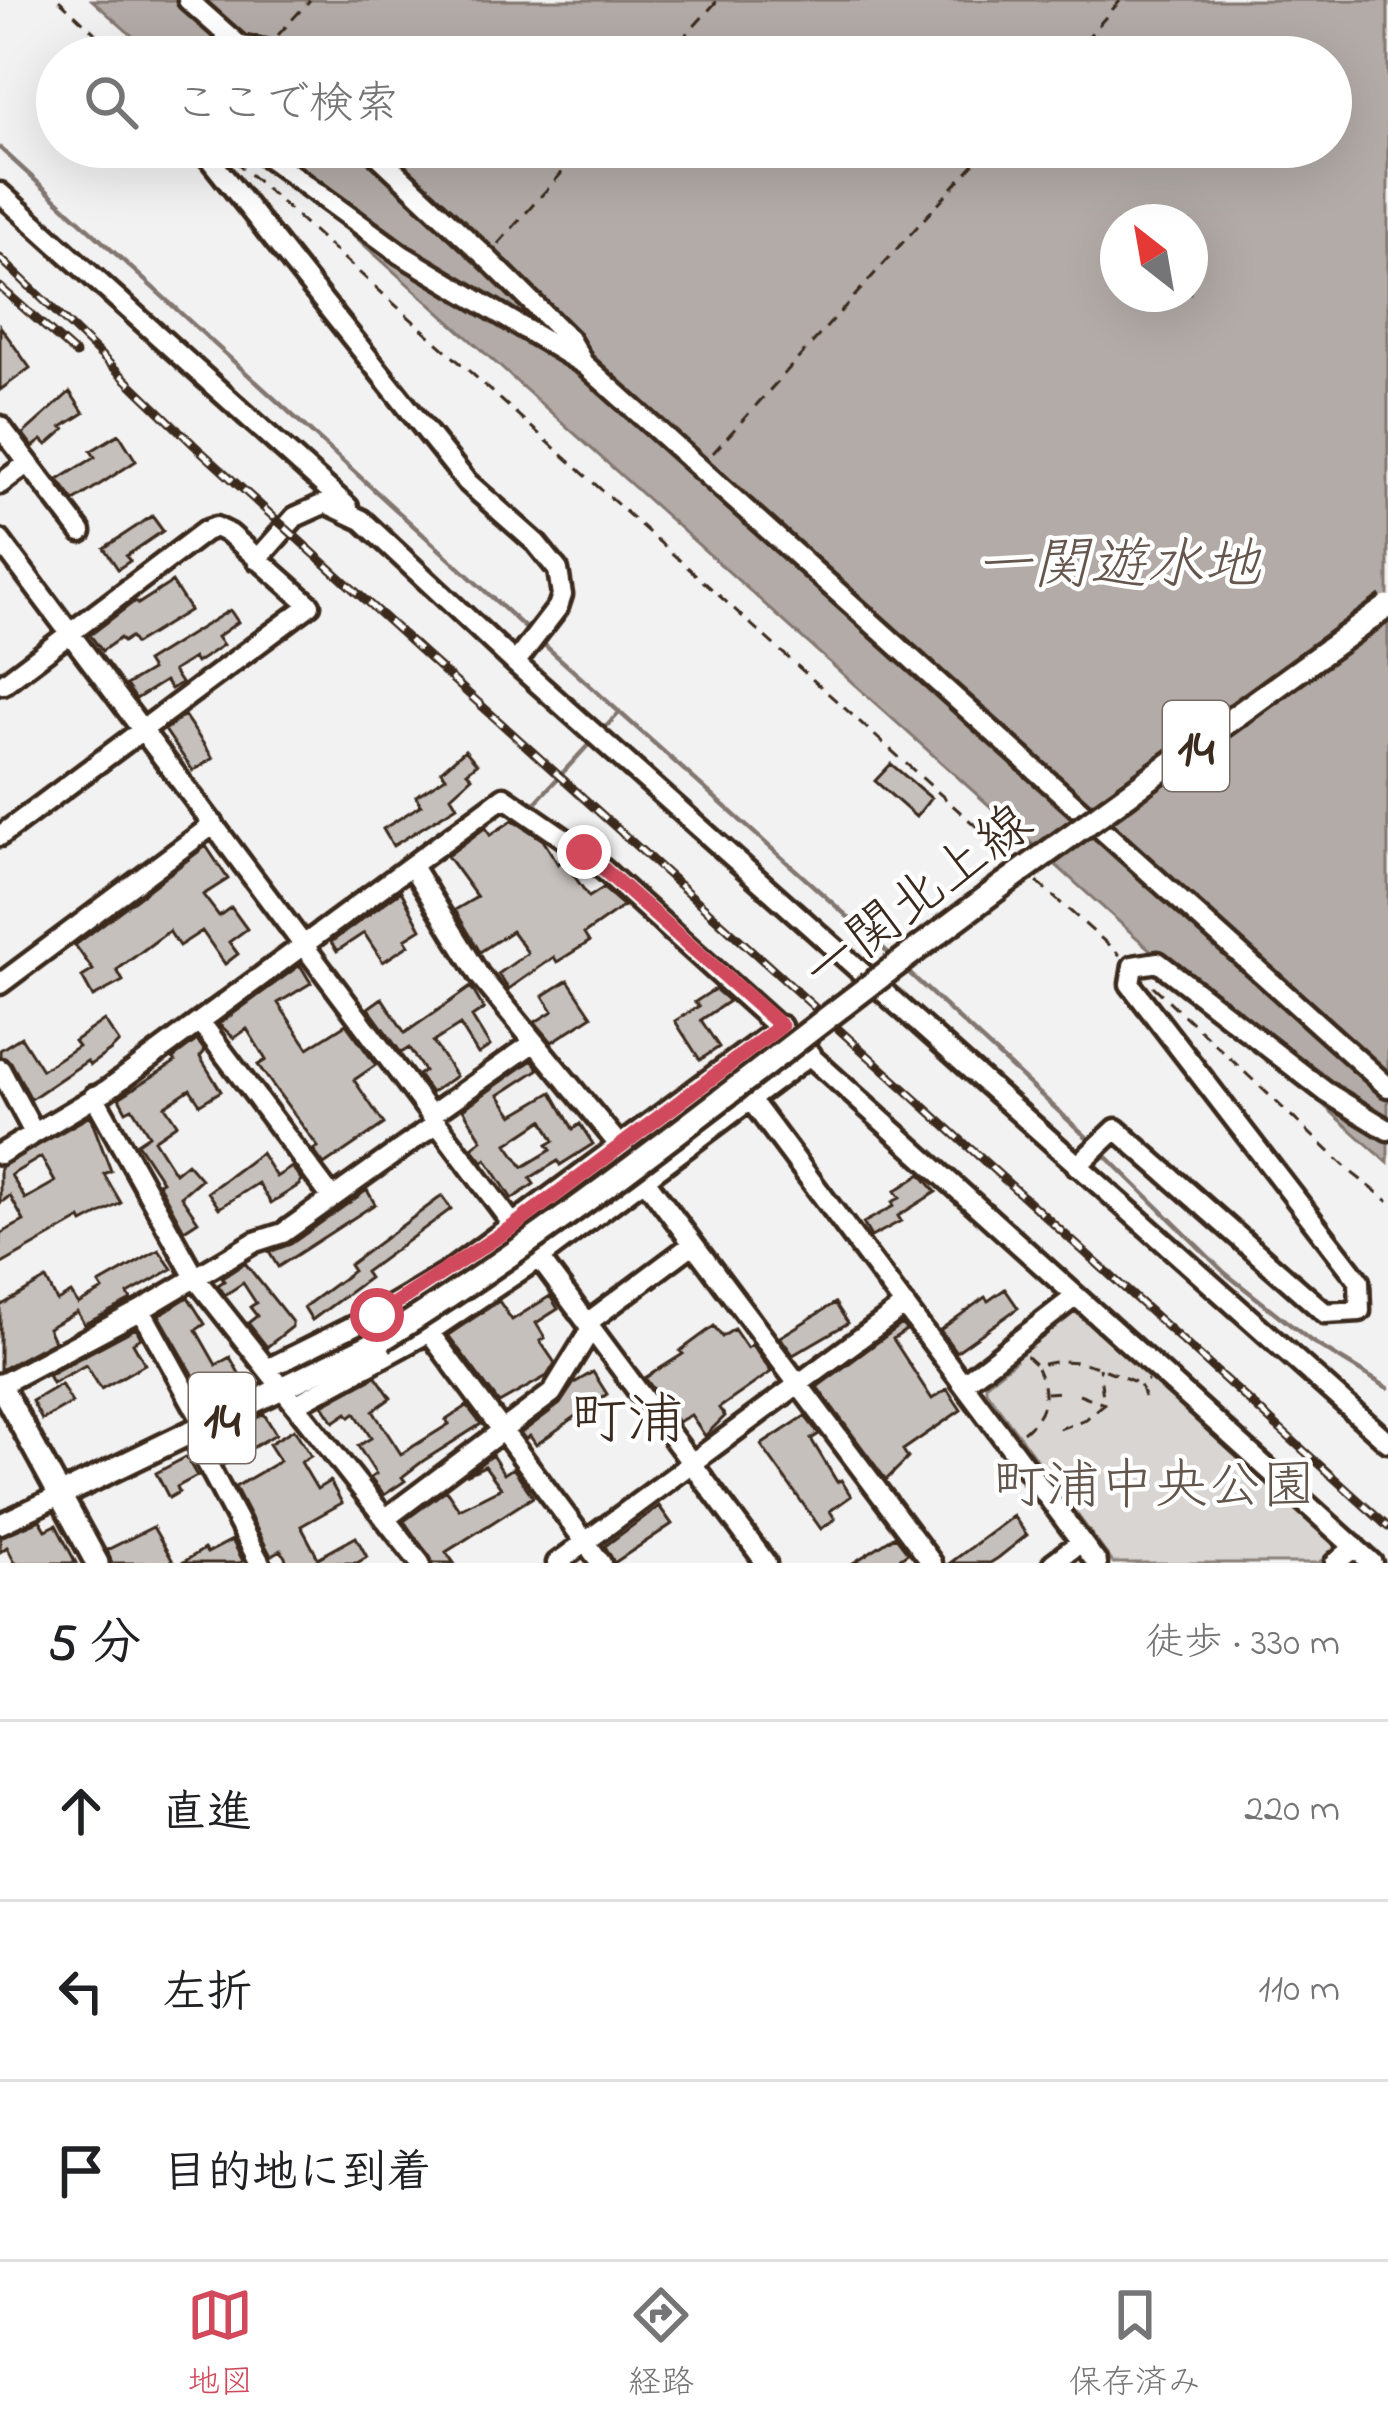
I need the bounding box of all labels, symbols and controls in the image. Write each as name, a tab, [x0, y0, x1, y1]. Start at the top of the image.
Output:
search box	[36, 36, 1352, 168]
icon: search	[78, 69, 144, 135]
text: ここで検索	[174, 73, 399, 139]
north arrow	[1100, 204, 1208, 312]
water label: 一関遊水地	[976, 527, 1261, 610]
road number: 14	[1163, 701, 1229, 791]
street label: 一関北上線	[788, 787, 1051, 1012]
route end	[557, 825, 611, 879]
route start	[350, 1288, 404, 1342]
road number: 14	[189, 1373, 255, 1463]
district label: 町浦	[570, 1382, 684, 1465]
park label: 町浦中央公園	[992, 1450, 1316, 1528]
text: 5 分	[48, 1608, 141, 1683]
text: 徒歩 · 330 m	[1145, 1616, 1340, 1673]
icon: ahead	[48, 1778, 114, 1844]
text: 直進	[162, 1782, 252, 1848]
text: 220 m	[1244, 1782, 1340, 1839]
icon: left	[48, 1958, 114, 2024]
text: 左折	[162, 1962, 252, 2028]
text: 110 m	[1258, 1962, 1340, 2019]
icon: arrive	[48, 2138, 114, 2204]
text: 目的地に到着	[162, 2142, 432, 2208]
tab: 地図	[187, 2282, 253, 2408]
tab: 経路	[628, 2282, 694, 2408]
tab: 保存済み	[1069, 2282, 1201, 2408]

